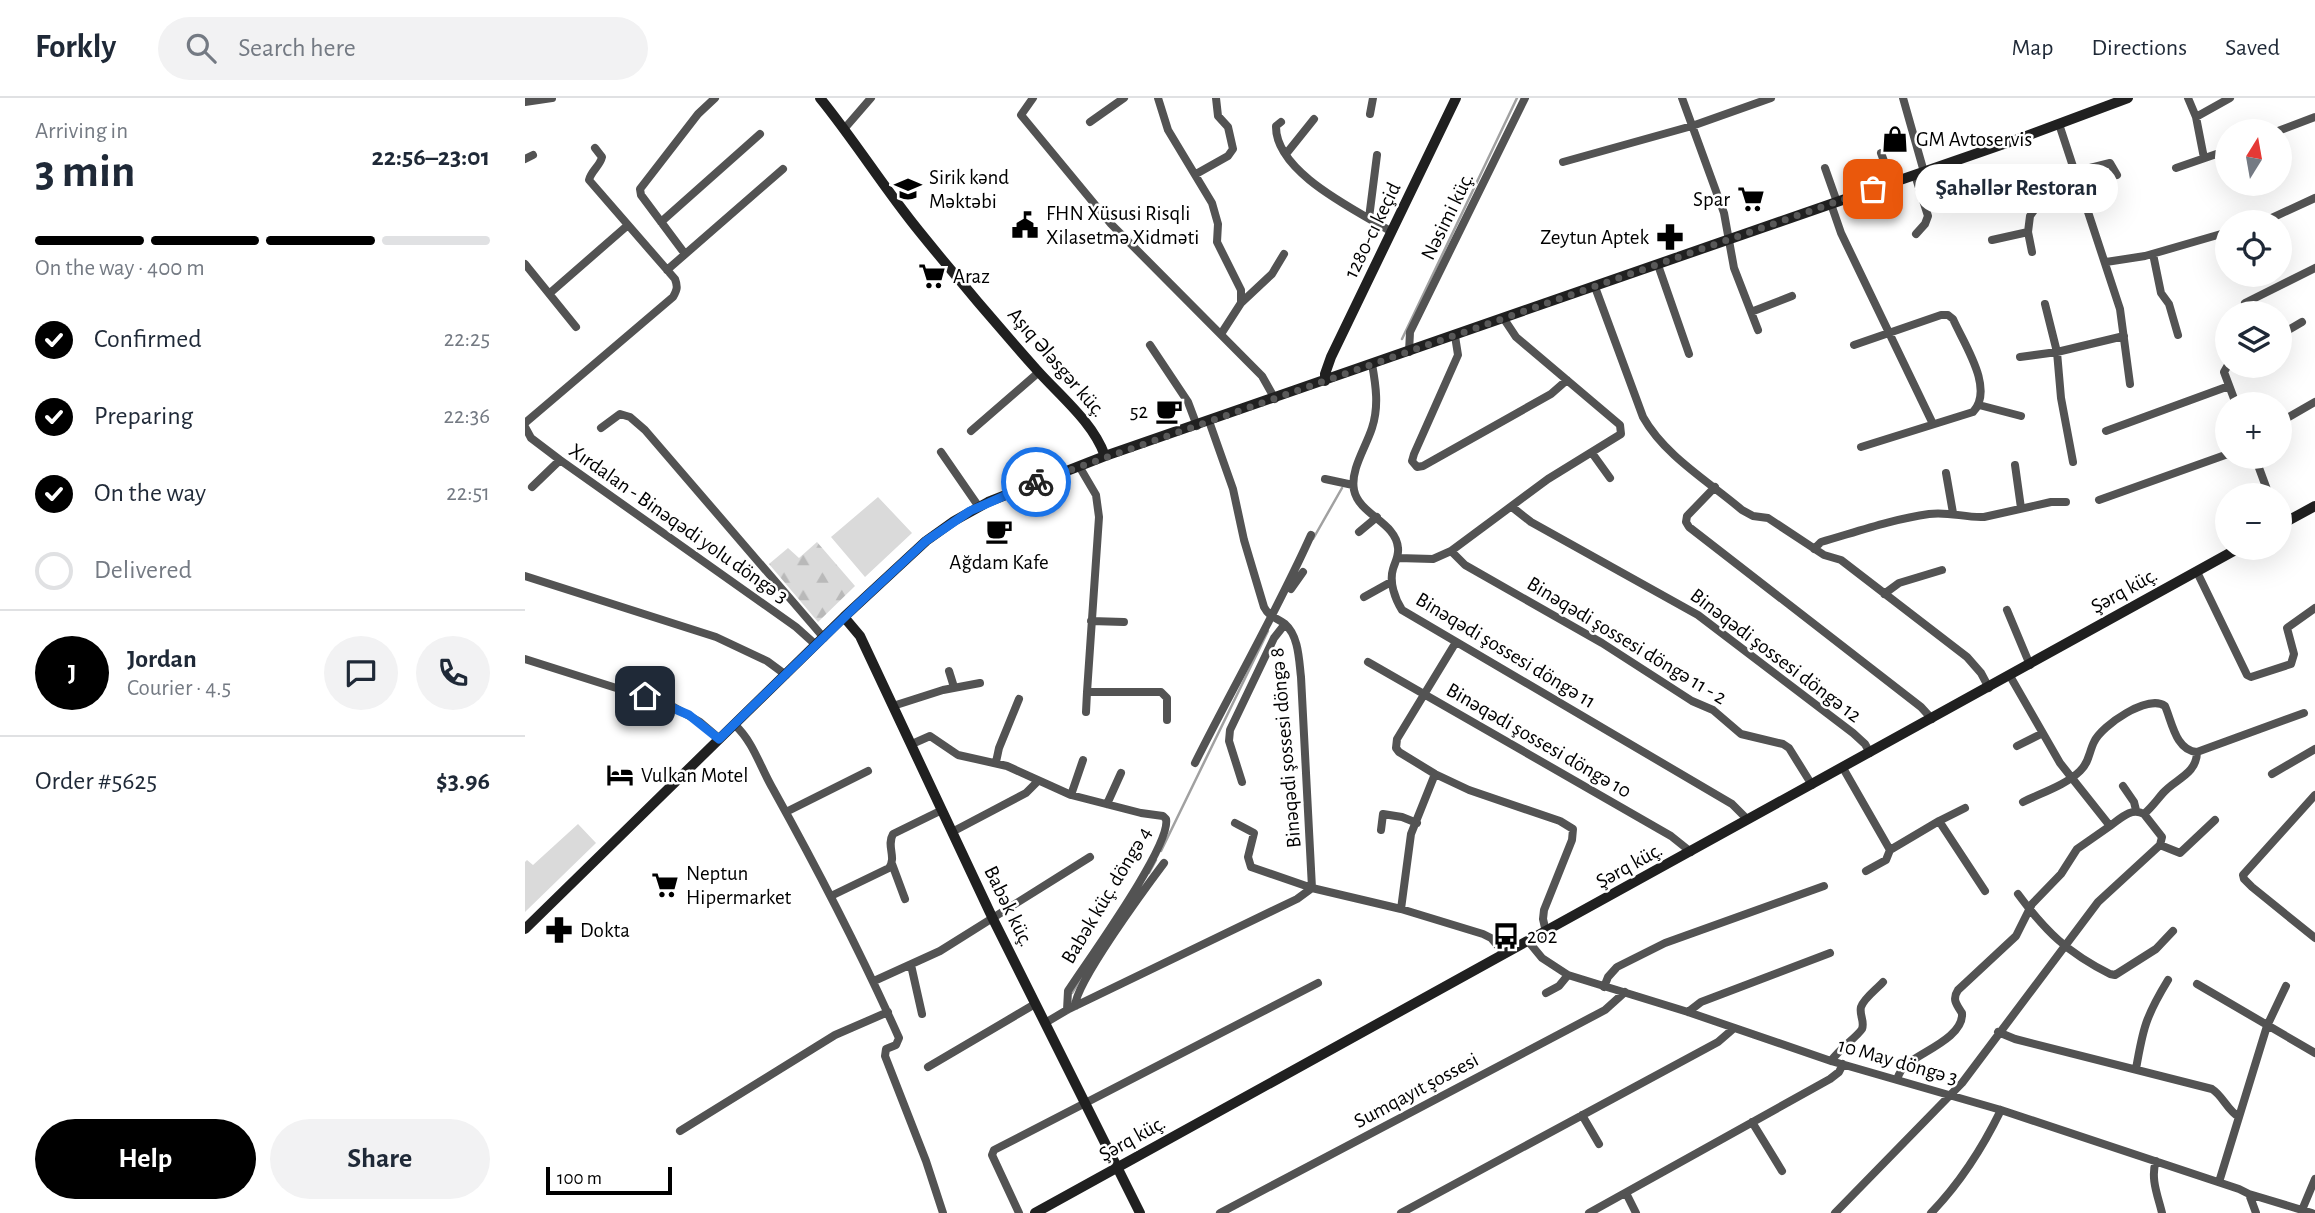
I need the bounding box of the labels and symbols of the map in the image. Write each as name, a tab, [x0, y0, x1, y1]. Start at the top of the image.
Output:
north arrow	[2215, 119, 2293, 196]
shop icon: GM Avtoservis	[1880, 124, 1910, 154]
place label: GM Avtoservis	[1916, 129, 2032, 150]
pin	[1843, 159, 1903, 219]
callout: Şahəllər Restoran	[1915, 164, 2118, 214]
place label: Sirik kənd Məktəbi	[929, 167, 1009, 212]
street label: Nəsimi küç.	[1417, 169, 1478, 263]
school or university icon: Sirik kənd Məktəbi	[893, 174, 923, 204]
street label: 1280-cı keçid	[1340, 179, 1405, 282]
supermarket icon: Spar	[1736, 184, 1766, 214]
place label: Spar	[1693, 189, 1730, 210]
place label: FHN Xüsusi Risqli Xilasetmə Xidməti	[1046, 203, 1199, 248]
public building icon: FHN Xüsusi Risqli Xilasetmə Xidməti	[1010, 210, 1040, 240]
pharmacy icon: Zeytun Aptek	[1655, 222, 1685, 252]
place label: Zeytun Aptek	[1540, 227, 1649, 248]
supermarket icon: Araz	[917, 261, 947, 291]
place label: Araz	[953, 266, 990, 287]
street label: Aşıq Ələsgər küç.	[1004, 304, 1109, 421]
cafe icon: 52	[1154, 396, 1184, 426]
place label: 52	[1130, 401, 1148, 422]
street label: Xırdalan - Binəqədi yolu döngə 3	[565, 440, 792, 607]
courier	[1001, 447, 1071, 517]
cafe icon: Ağdam Kafe	[984, 516, 1014, 546]
place label: Ağdam Kafe	[949, 552, 1049, 573]
street label: Şərq küç.	[2087, 564, 2161, 617]
street label: Binəqədi şossesi döngə 11 - 2	[1523, 573, 1730, 708]
street label: Binəqədi şossesi döngə 12	[1686, 584, 1865, 726]
street label: Binəqədi şossesi döngə 11	[1412, 588, 1599, 712]
street label: Binəqədi şossesi döngə 8	[1266, 647, 1305, 849]
pin	[615, 666, 675, 726]
street label: Binəqədi şossesi döngə 10	[1443, 679, 1635, 802]
hotel icon: Vulkan Motel	[605, 760, 635, 790]
place label: Vulkan Motel	[641, 765, 748, 786]
street label: Babək küç. döngə 4	[1057, 823, 1155, 967]
street label: Şərq küç.	[1592, 839, 1666, 892]
place label: Neptun Hipermarket	[686, 863, 792, 908]
street label: Babək küç.	[980, 863, 1037, 950]
supermarket icon: Neptun Hipermarket	[650, 870, 680, 900]
pharmacy icon: Dokta	[544, 915, 574, 945]
place label: Dokta	[580, 920, 630, 941]
bus stop icon: 202	[1491, 921, 1521, 951]
place label: 202	[1527, 926, 1557, 947]
street label: 10 May döngə 3	[1836, 1034, 1960, 1089]
street label: Sumqayıt şossesi	[1351, 1049, 1482, 1132]
street label: Şərq küç.	[1095, 1112, 1169, 1165]
scale bar	[546, 1164, 672, 1196]

